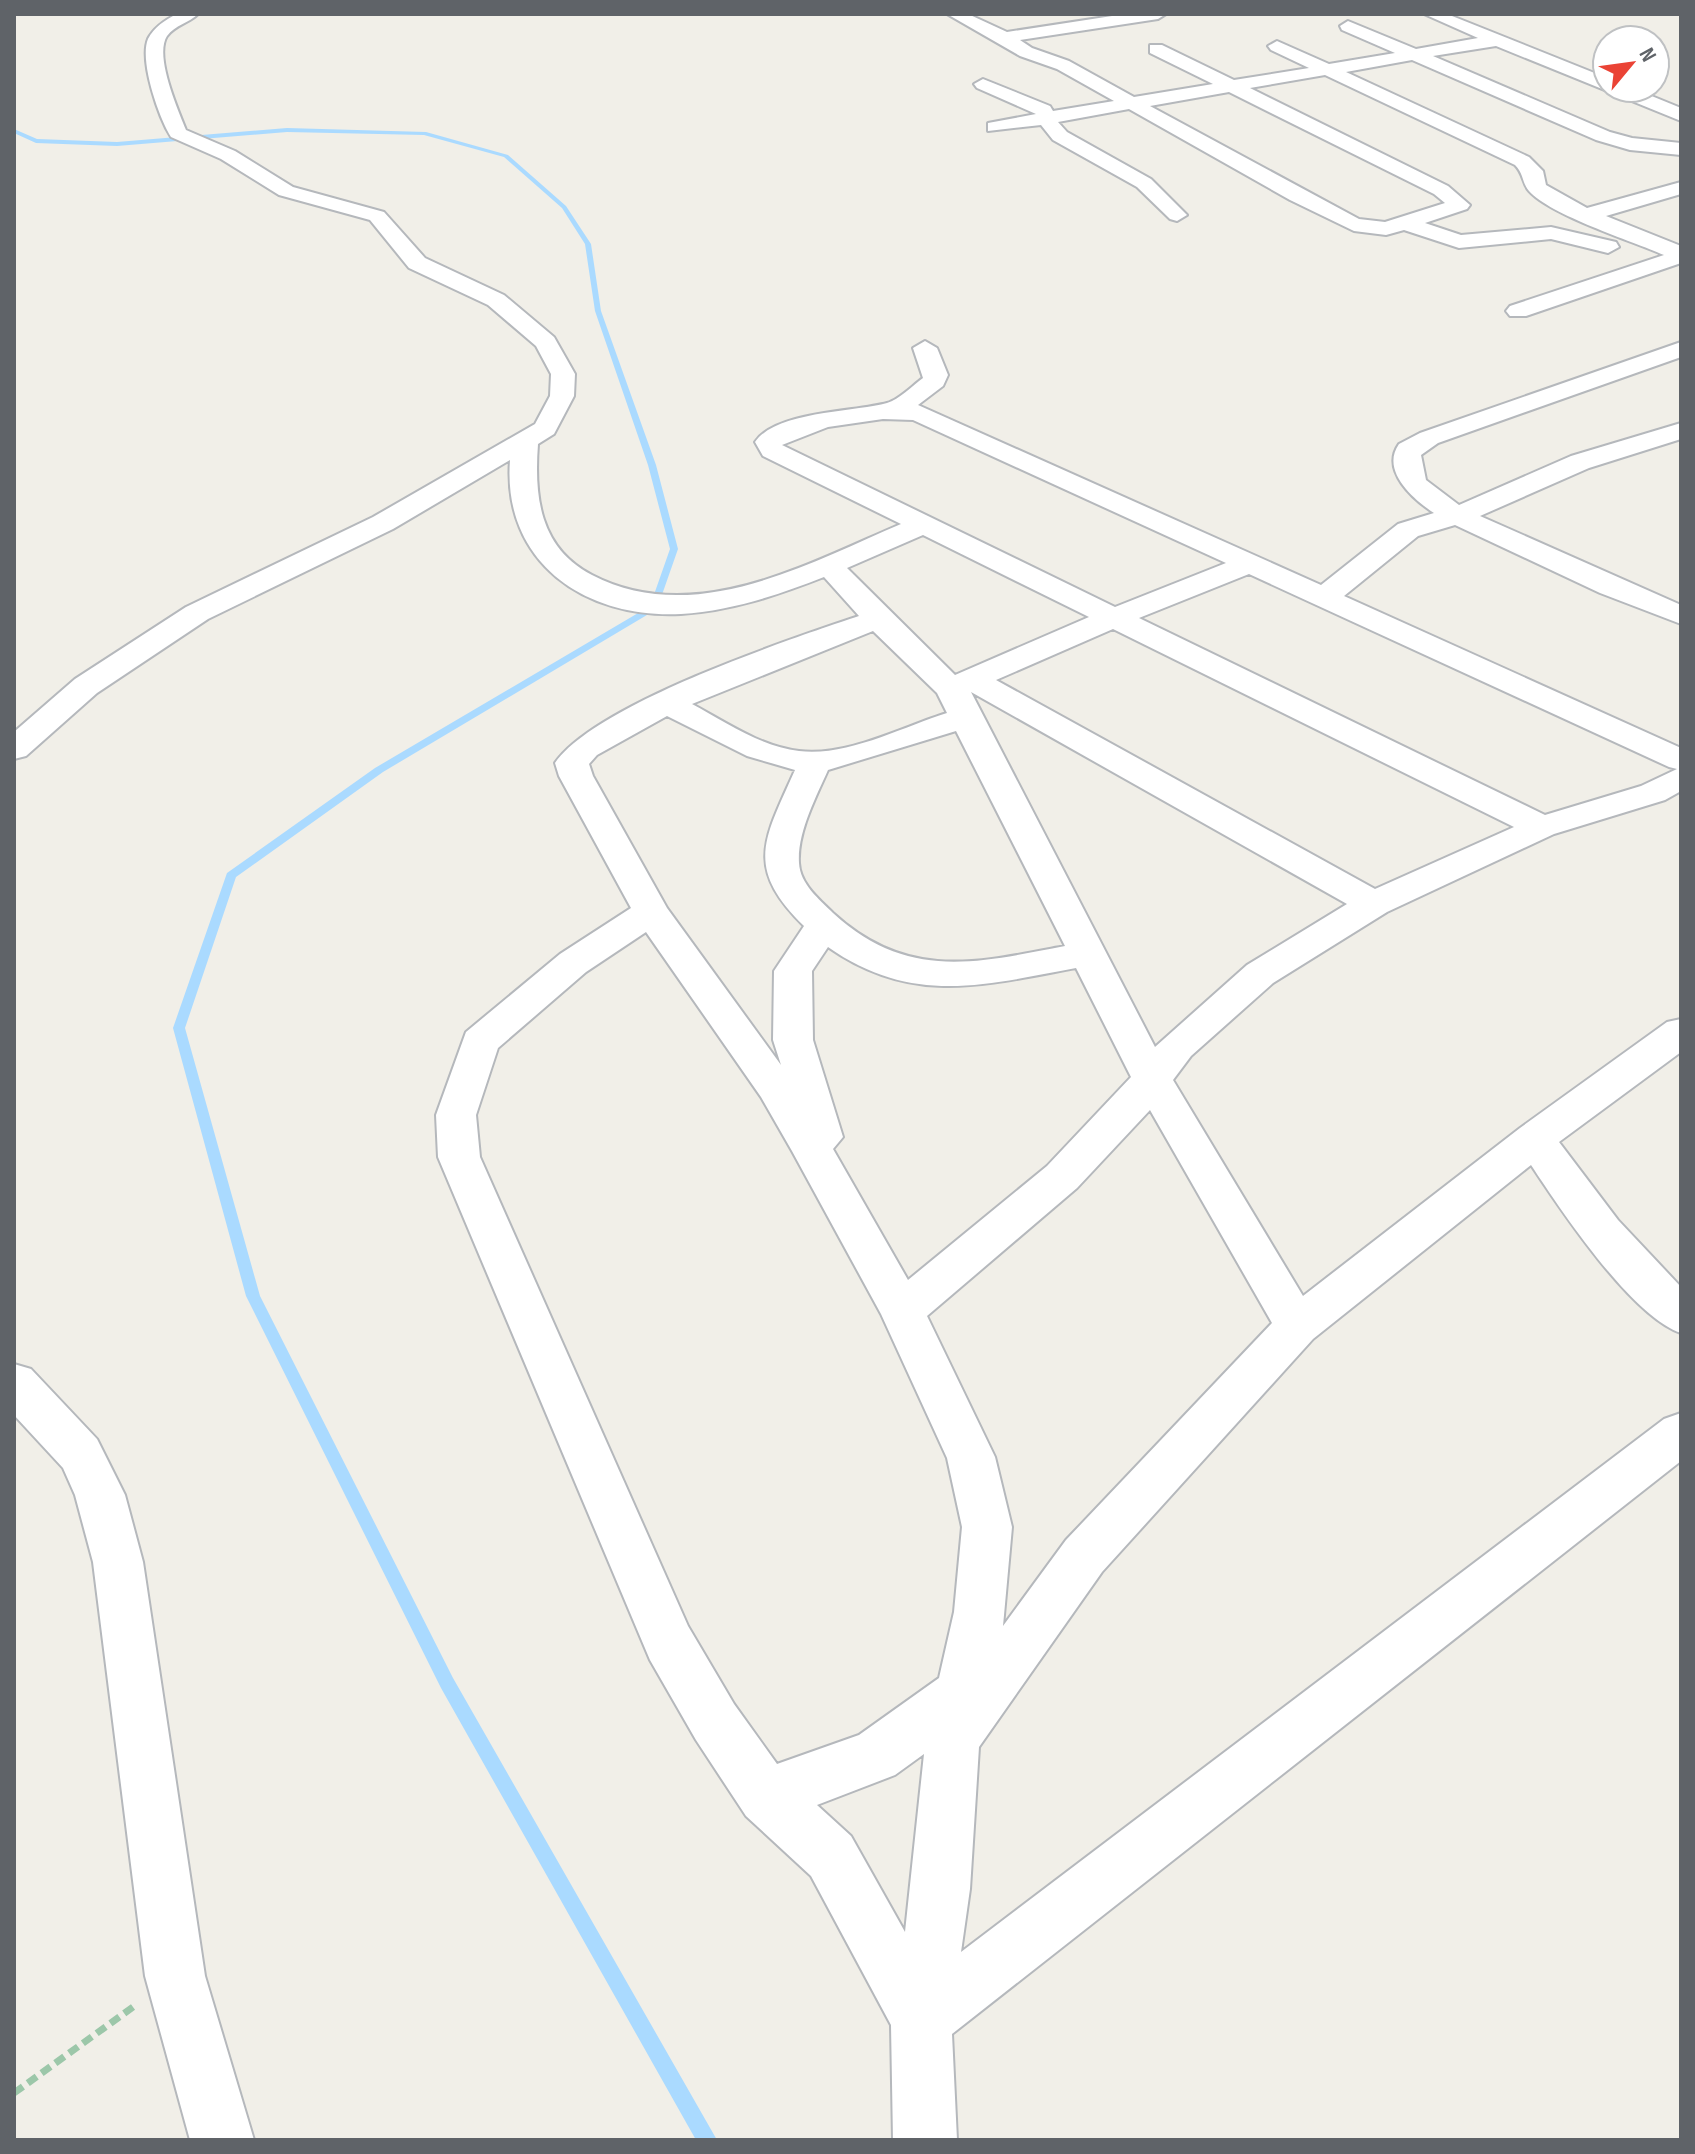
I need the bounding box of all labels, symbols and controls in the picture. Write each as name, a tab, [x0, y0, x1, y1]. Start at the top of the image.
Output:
north arrow	[1591, 24, 1671, 104]
text: N	[1633, 43, 1662, 67]

